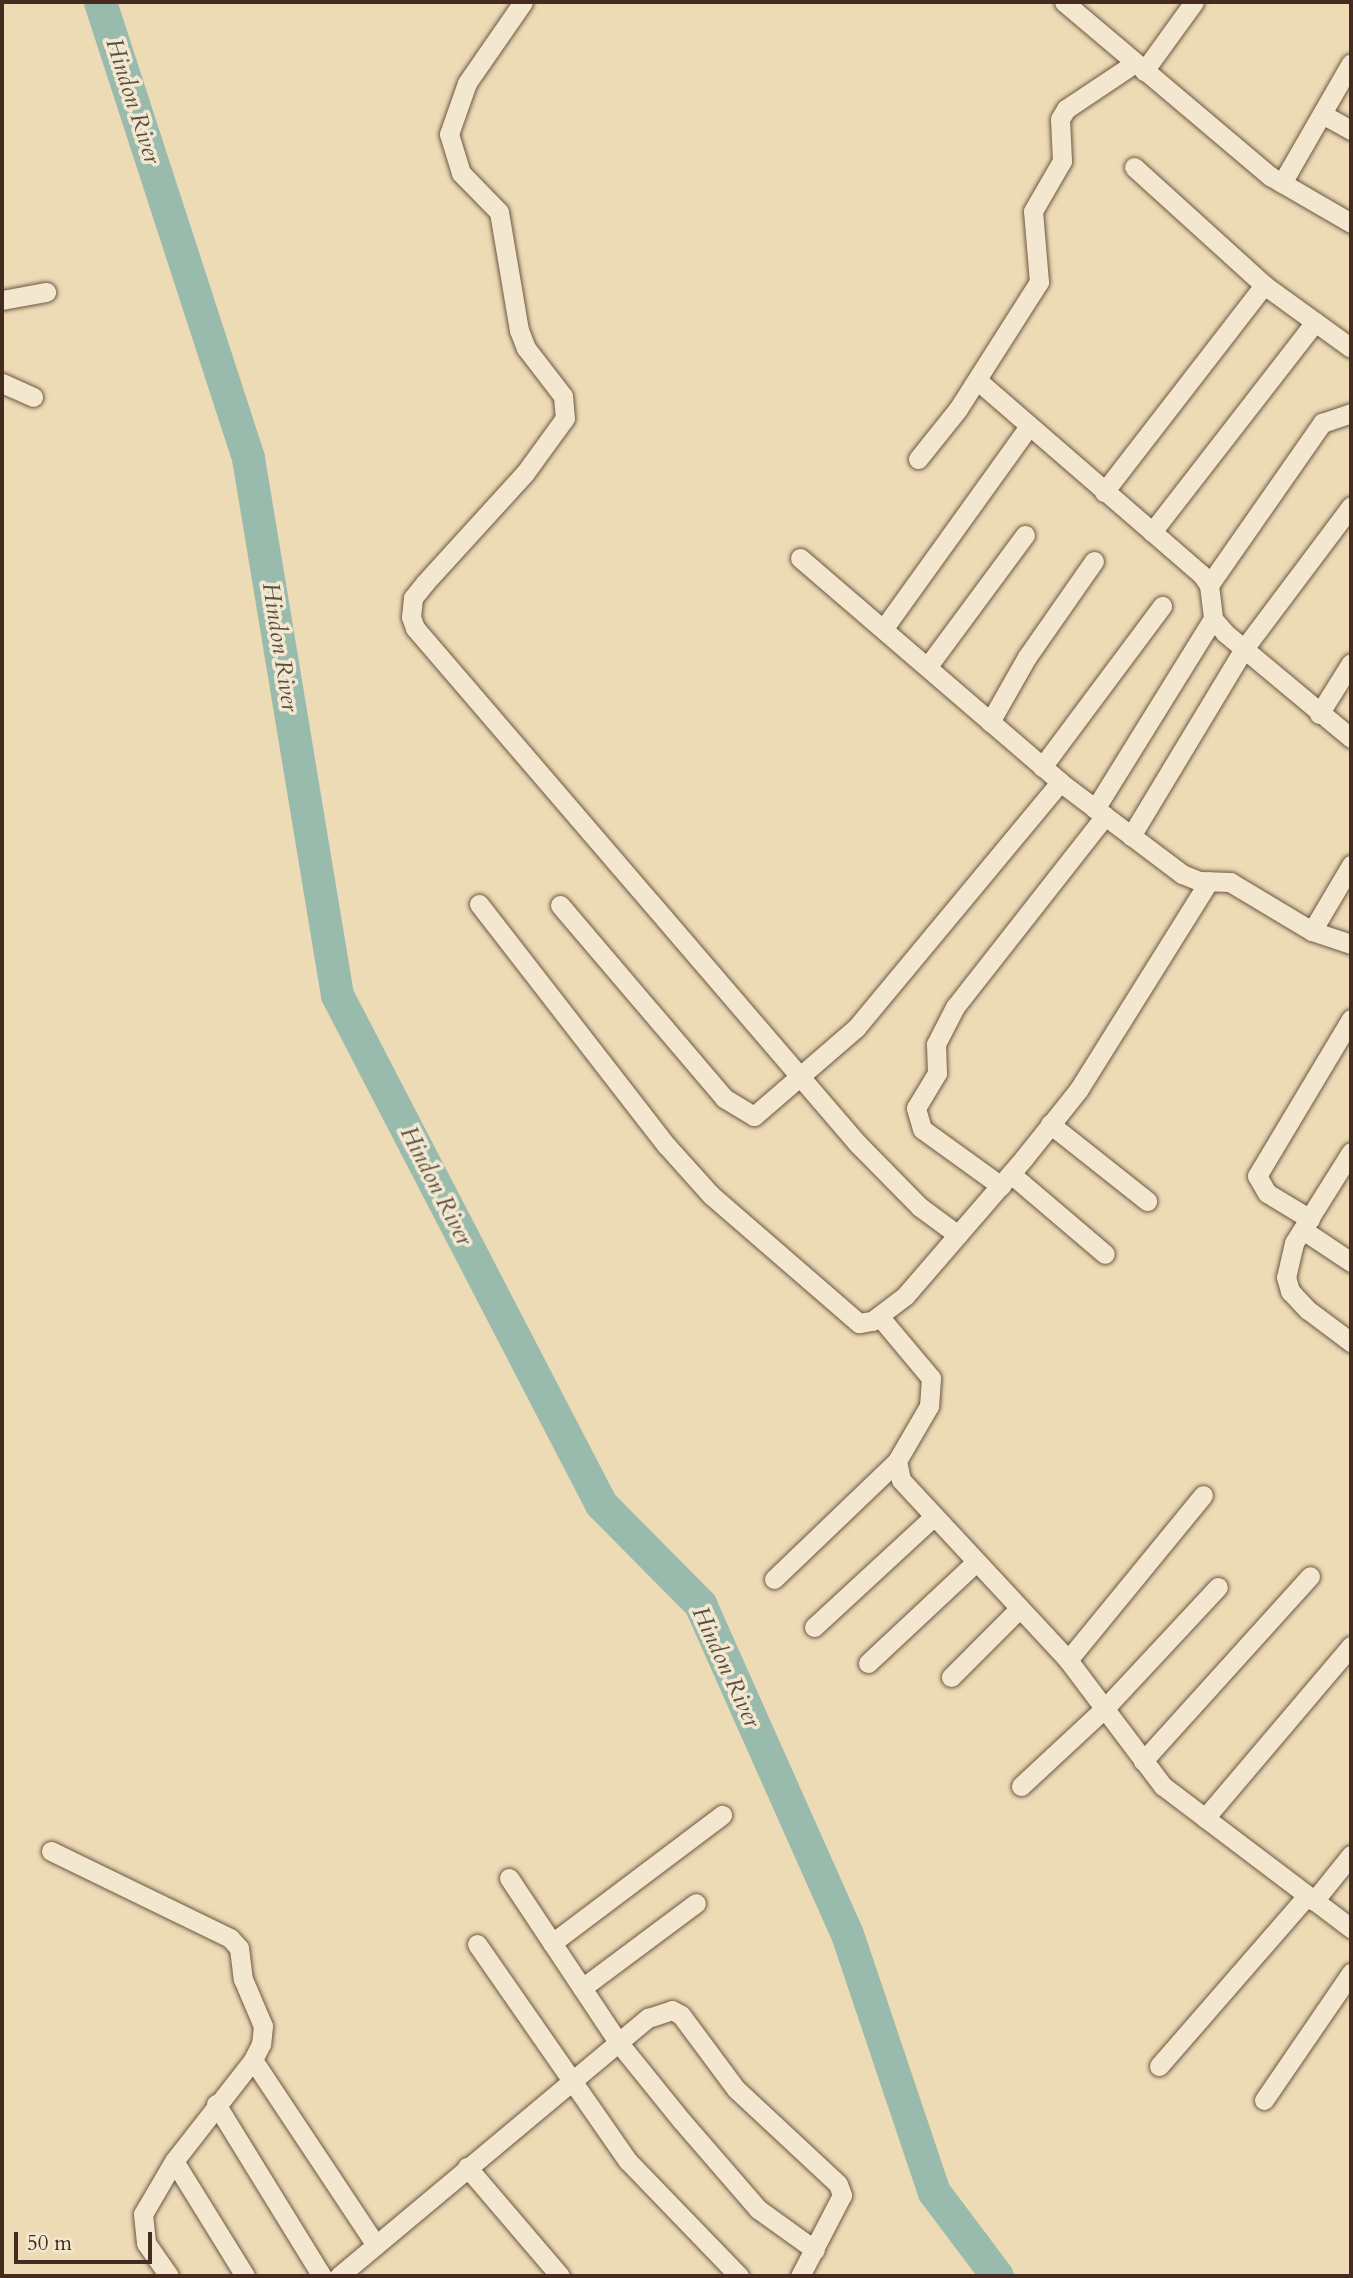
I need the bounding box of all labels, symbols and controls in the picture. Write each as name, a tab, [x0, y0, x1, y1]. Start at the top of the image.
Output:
water label: Hindon River	[99, 35, 167, 167]
water label: Hindon River	[256, 580, 304, 714]
water label: Hindon River	[394, 1121, 478, 1251]
water label: Hindon River	[685, 1602, 767, 1732]
scale bar	[18, 2218, 156, 2262]
text: 50 m	[27, 2229, 72, 2258]

